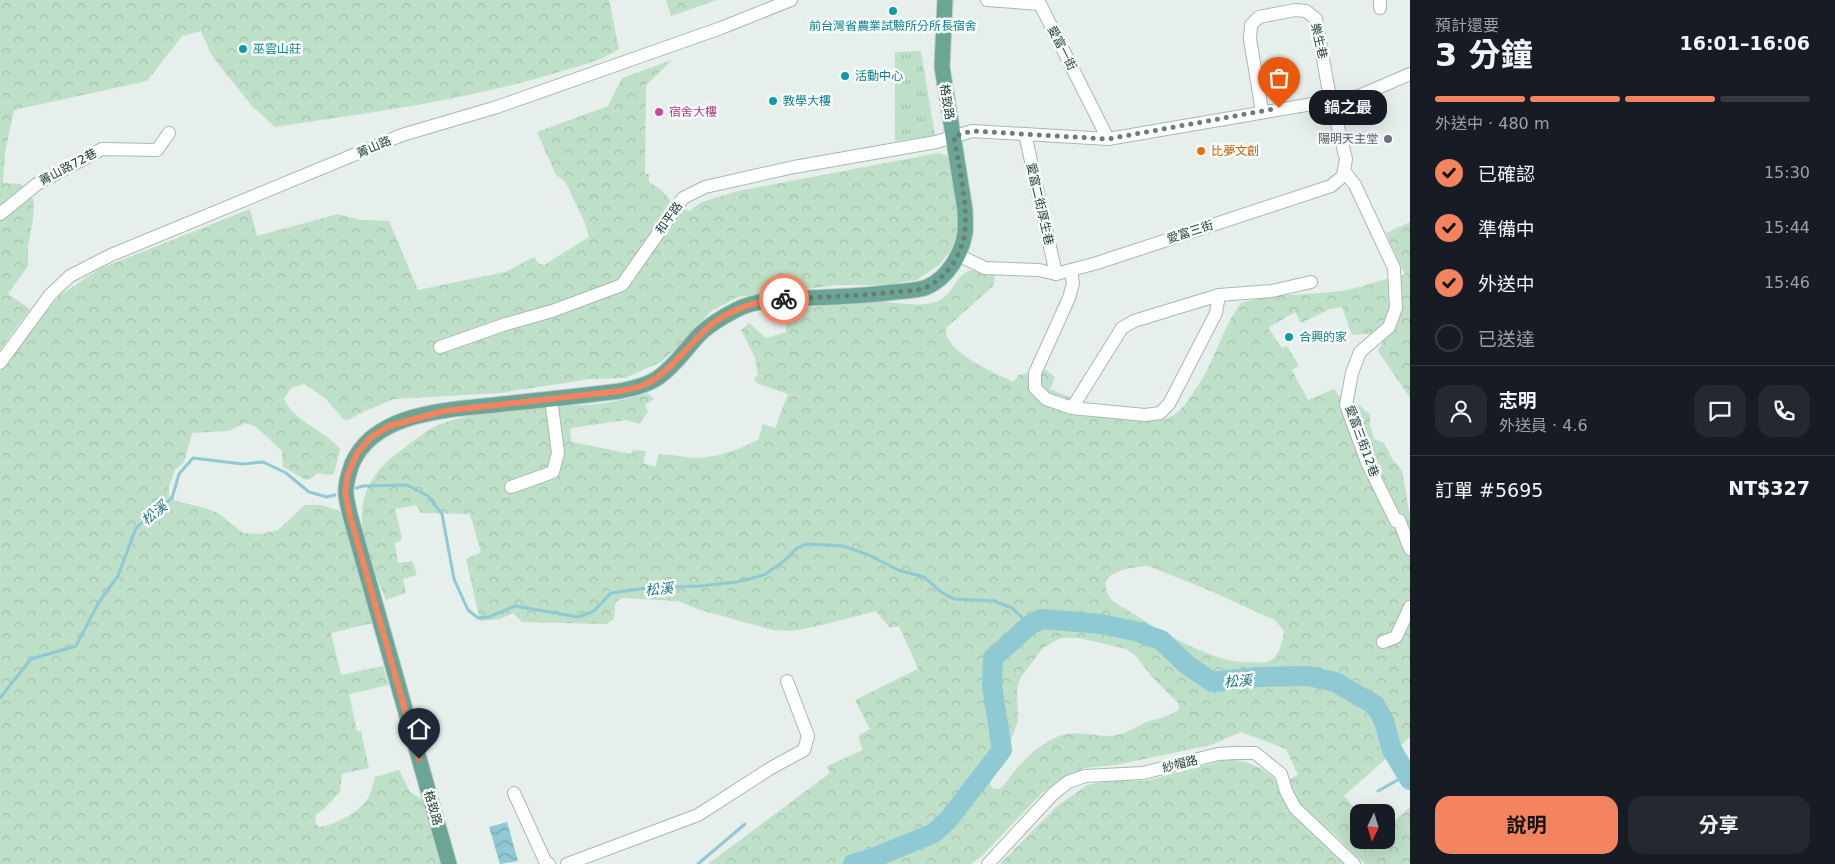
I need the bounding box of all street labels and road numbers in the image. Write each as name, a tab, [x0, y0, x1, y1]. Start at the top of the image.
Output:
street label: 樂生巷	[1308, 22, 1330, 60]
street label: 愛富一街	[1045, 23, 1079, 73]
street label: 格致路	[937, 83, 957, 121]
street label: 菁山路	[355, 134, 393, 160]
street label: 菁山路72巷	[37, 146, 99, 188]
street label: 愛富二街厚生巷	[1024, 161, 1056, 247]
street label: 和平路	[653, 199, 685, 237]
street label: 愛富三街	[1165, 218, 1215, 246]
street label: 愛富三街12巷	[1343, 403, 1381, 479]
street label: 紗帽路	[1161, 753, 1199, 775]
street label: 格致路	[421, 789, 445, 827]

